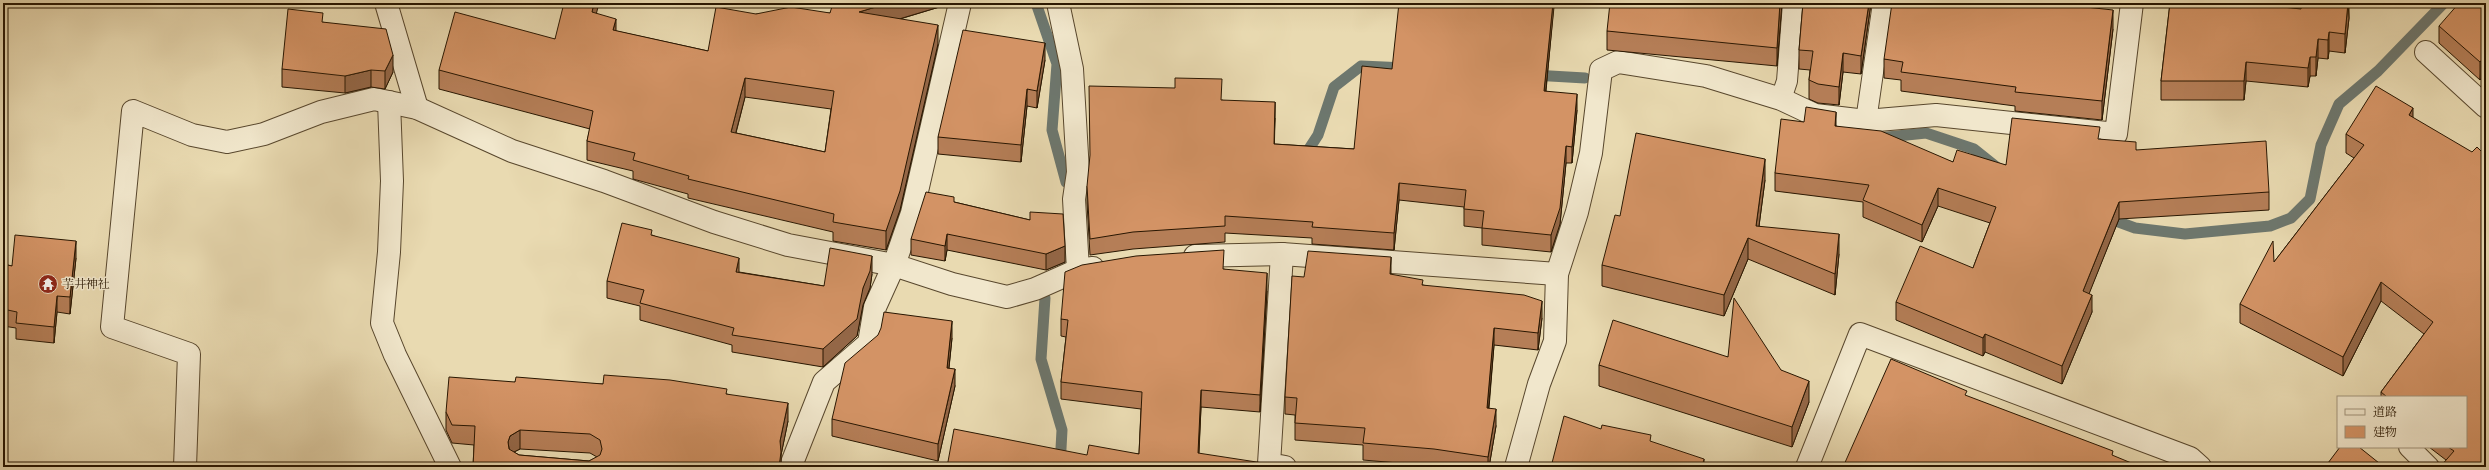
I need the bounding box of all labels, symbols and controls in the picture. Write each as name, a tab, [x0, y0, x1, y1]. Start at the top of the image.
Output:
temple icon: 芋井神社	[37, 273, 59, 295]
place label: 芋井神社	[62, 277, 110, 292]
legend	[2337, 396, 2467, 448]
text: 道路	[2373, 405, 2397, 420]
text: 建物	[2373, 425, 2397, 440]

